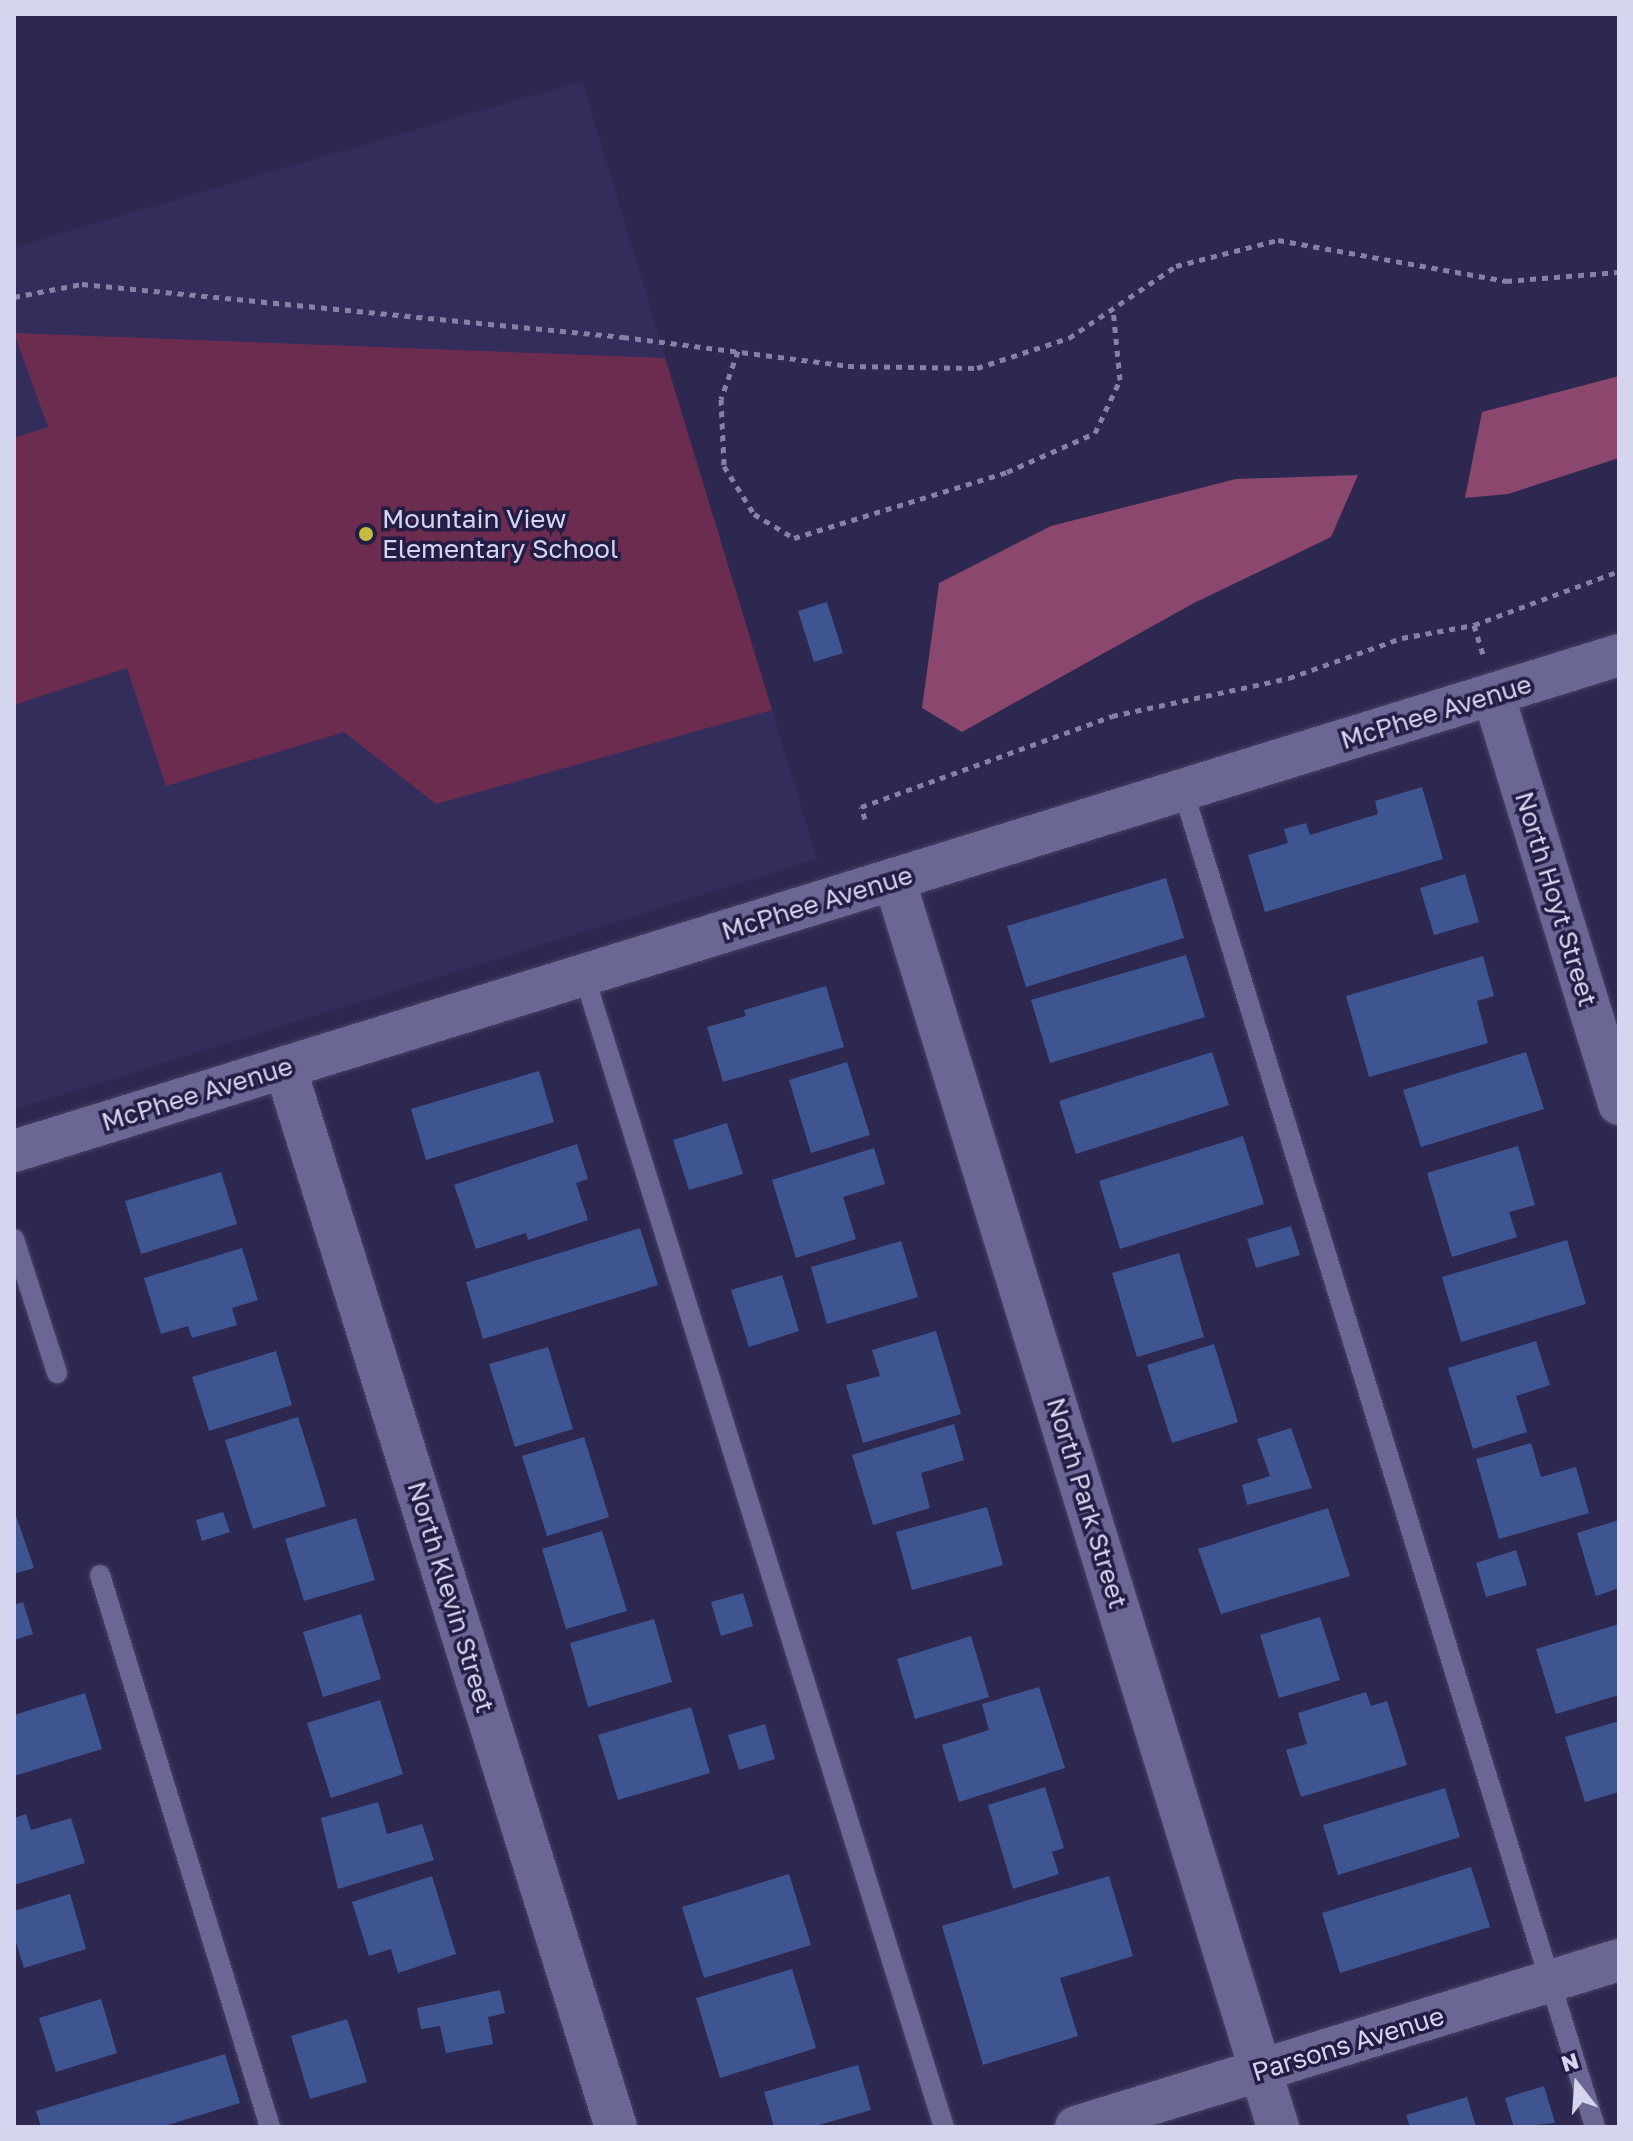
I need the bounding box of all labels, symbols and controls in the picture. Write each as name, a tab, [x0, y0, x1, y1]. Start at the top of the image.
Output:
place label: Mountain View Elementary School	[382, 503, 618, 564]
marker: Mountain View Elementary School	[357, 525, 375, 543]
street label: McPhee Avenue	[1337, 668, 1535, 756]
street label: North Hoyt Street	[1508, 788, 1604, 1010]
street label: McPhee Avenue	[718, 859, 916, 947]
street label: McPhee Avenue	[98, 1050, 296, 1138]
street label: North Park Street	[1040, 1394, 1134, 1612]
street label: North Klevin Street	[401, 1478, 501, 1716]
street label: Parsons Avenue	[1248, 2000, 1448, 2088]
north arrow	[1537, 2045, 1617, 2125]
text: N	[1558, 2046, 1582, 2077]

